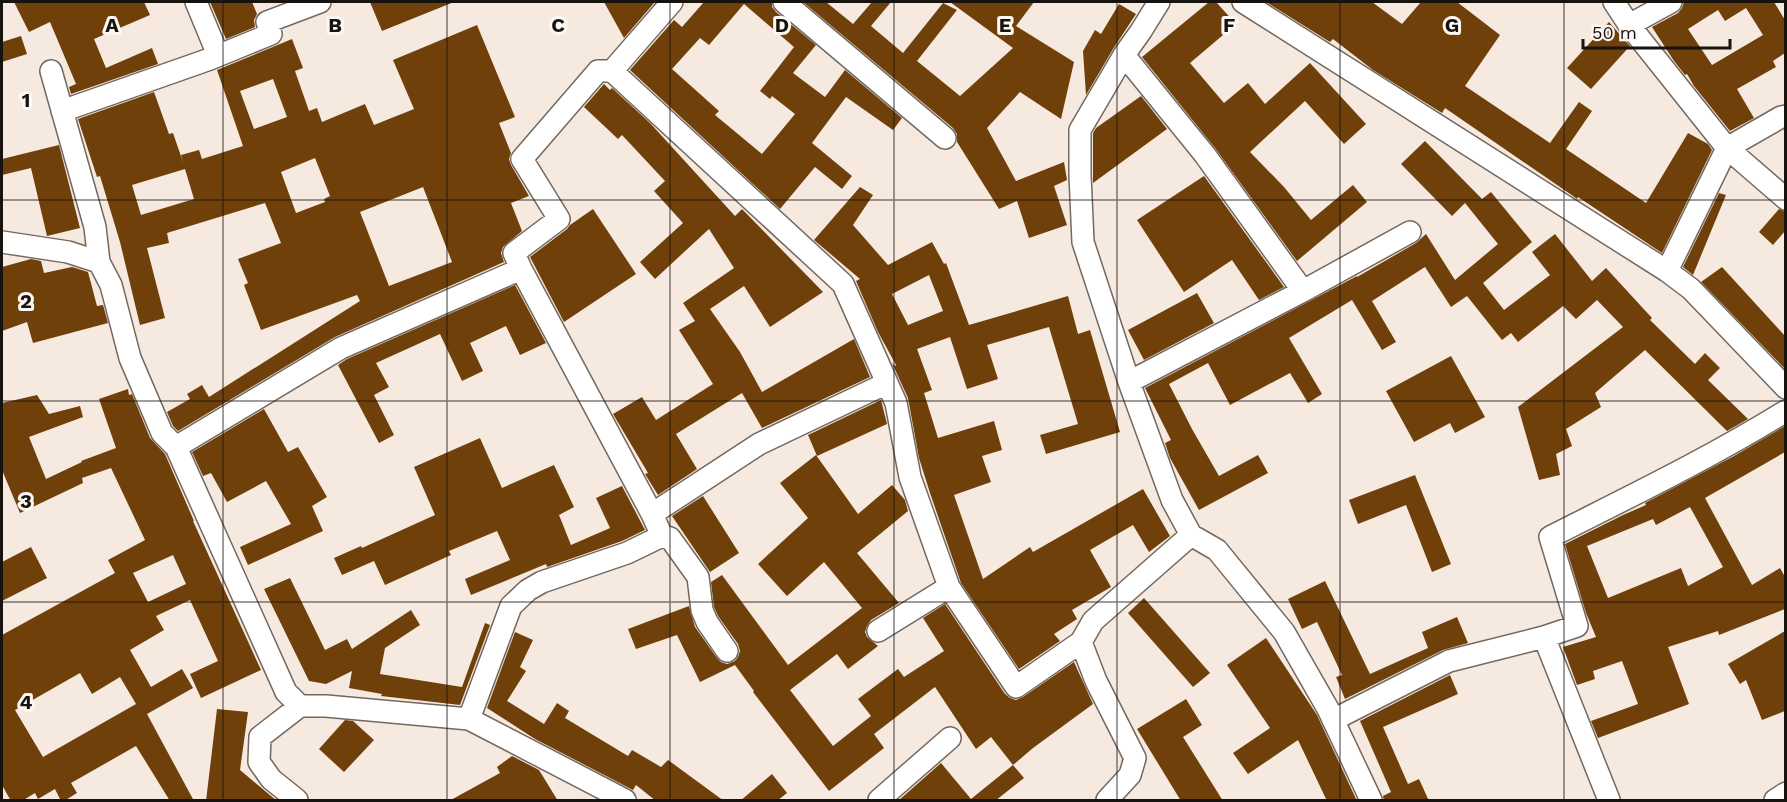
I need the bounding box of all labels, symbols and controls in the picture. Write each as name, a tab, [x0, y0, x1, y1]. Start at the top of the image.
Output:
scale bar	[1583, 12, 1730, 50]
text: A	[105, 13, 119, 37]
text: B	[328, 13, 342, 37]
text: C	[551, 13, 565, 37]
text: D	[775, 13, 789, 37]
text: E	[999, 13, 1011, 37]
text: F	[1223, 13, 1235, 37]
text: G	[1445, 13, 1459, 37]
text: 50 m	[1592, 22, 1637, 43]
text: 1	[22, 88, 30, 112]
text: 2	[20, 289, 32, 313]
text: 3	[20, 489, 32, 513]
text: 4	[20, 690, 33, 714]

